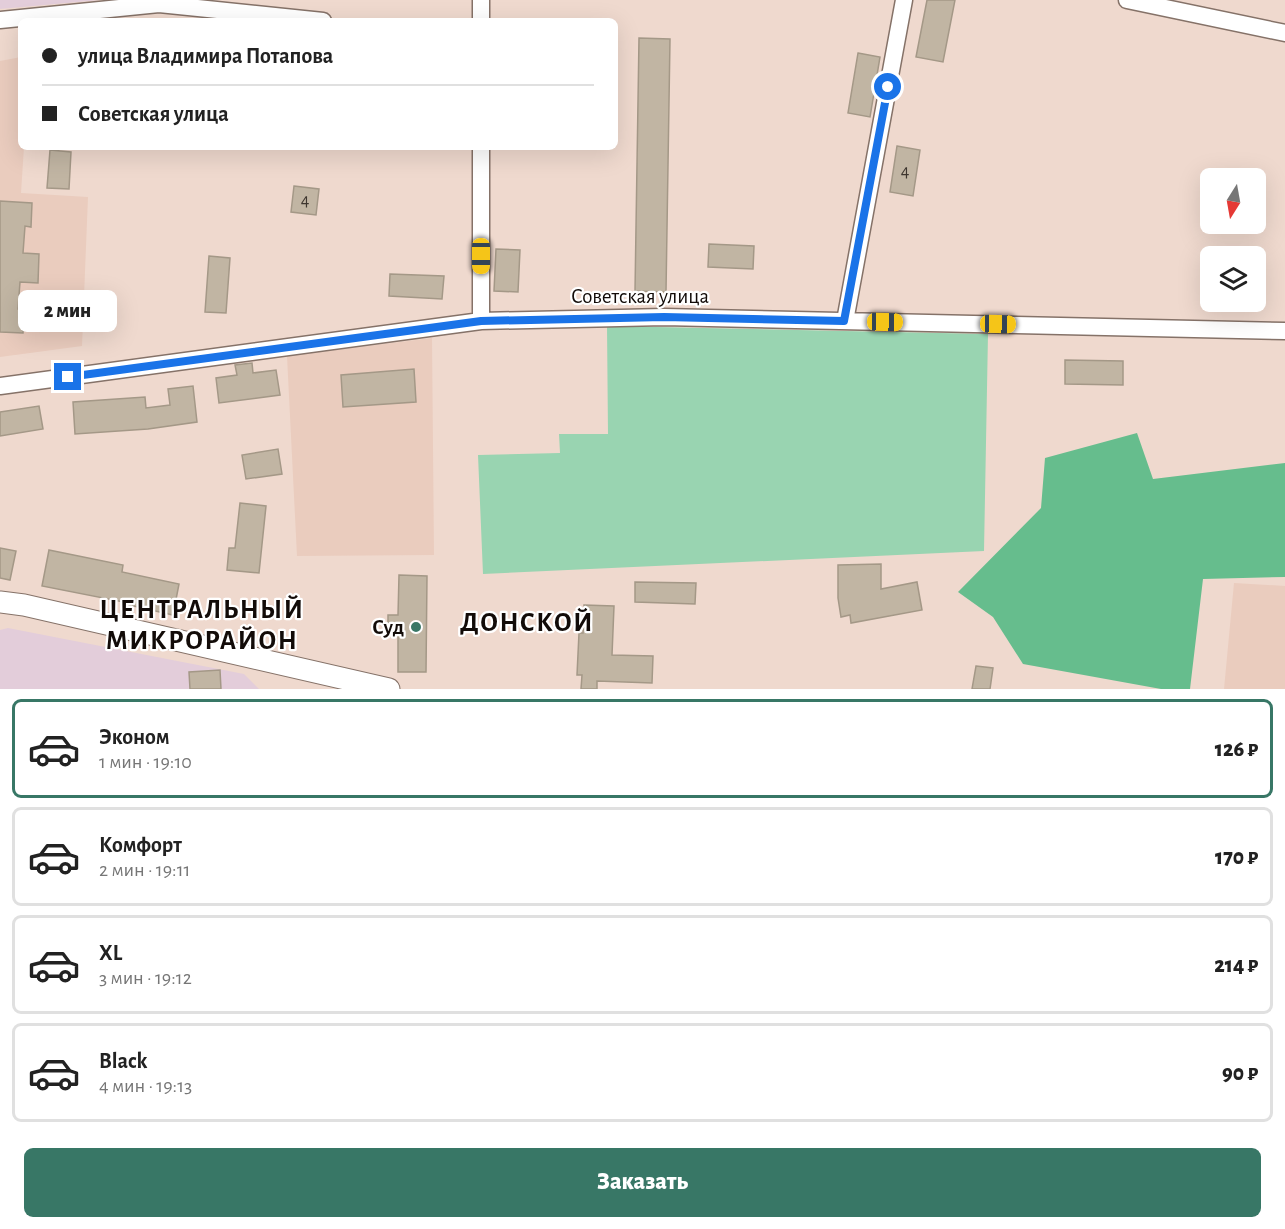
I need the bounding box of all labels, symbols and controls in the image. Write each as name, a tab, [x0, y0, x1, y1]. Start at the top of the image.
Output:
text: улица Владимира Потапова	[78, 45, 333, 67]
route start	[874, 73, 901, 100]
text: Советская улица	[78, 103, 229, 125]
house number: 4	[901, 163, 910, 181]
north arrow	[1200, 168, 1266, 234]
map controls	[1200, 168, 1266, 312]
house number: 4	[301, 192, 310, 210]
car	[472, 238, 490, 274]
button: layers	[1200, 246, 1266, 312]
street label: Советская улица	[571, 286, 710, 307]
callout: 2 мин	[19, 290, 118, 332]
text: 2 мин	[44, 301, 91, 321]
car	[867, 313, 903, 331]
car	[980, 315, 1016, 333]
route end	[54, 363, 81, 390]
district label: ЦЕНТРАЛЬНЫЙ МИКРОРАЙОН	[100, 595, 304, 654]
district label: ДОНСКОЙ	[460, 608, 594, 636]
place label: Суд	[372, 617, 404, 638]
marker: Суд	[409, 620, 423, 634]
icon: car	[27, 722, 81, 776]
text: Эконом	[99, 726, 170, 748]
text: 126 ₽	[1215, 738, 1258, 760]
text: 1 мин · 19:10	[99, 752, 192, 772]
icon: car	[27, 830, 81, 884]
text: Комфорт	[99, 834, 182, 856]
text: 170 ₽	[1215, 846, 1258, 868]
text: 2 мин · 19:11	[99, 860, 190, 880]
icon: car	[27, 938, 81, 992]
text: XL	[99, 942, 122, 964]
text: 214 ₽	[1214, 954, 1258, 976]
text: 3 мин · 19:12	[99, 968, 192, 988]
icon: car	[27, 1046, 81, 1100]
text: Black	[99, 1050, 147, 1072]
text: 90 ₽	[1222, 1062, 1258, 1084]
text: 4 мин · 19:13	[99, 1076, 192, 1096]
button: Заказать	[24, 1148, 1261, 1217]

